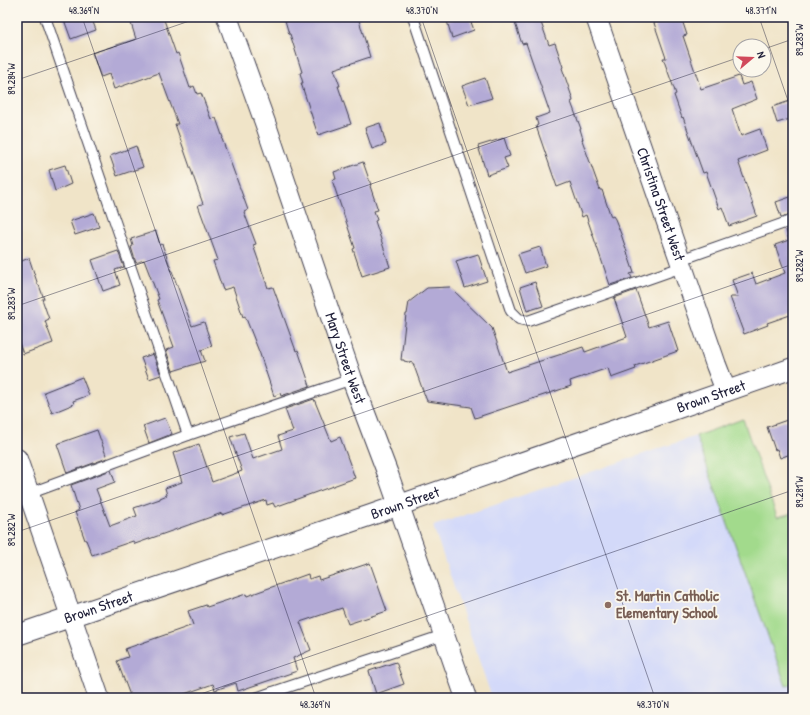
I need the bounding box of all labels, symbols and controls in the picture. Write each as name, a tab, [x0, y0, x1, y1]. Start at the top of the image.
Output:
text: 48.369°N	[69, 4, 99, 17]
text: 48.370°N	[406, 4, 438, 17]
text: 48.371°N	[746, 4, 776, 17]
text: 89.283°W	[793, 23, 806, 56]
north arrow	[732, 38, 772, 78]
text: N	[754, 50, 769, 60]
text: 89.284°W	[5, 62, 18, 95]
street label: Christina Street West	[632, 144, 691, 264]
text: 89.282°W	[793, 249, 806, 282]
text: 89.283°W	[5, 287, 18, 320]
street label: Mary Street West	[320, 310, 372, 407]
street label: Brown Street	[674, 374, 749, 418]
text: 89.281°W	[793, 476, 806, 508]
street label: Brown Street	[368, 481, 443, 524]
text: 89.282°W	[5, 513, 18, 546]
street label: Brown Street	[61, 585, 136, 628]
place label: St. Martin Catholic Elementary School	[616, 585, 720, 624]
marker: St. Martin Catholic Elementary School	[603, 600, 613, 610]
text: 48.369°N	[300, 698, 330, 711]
text: 48.370°N	[637, 698, 669, 711]

